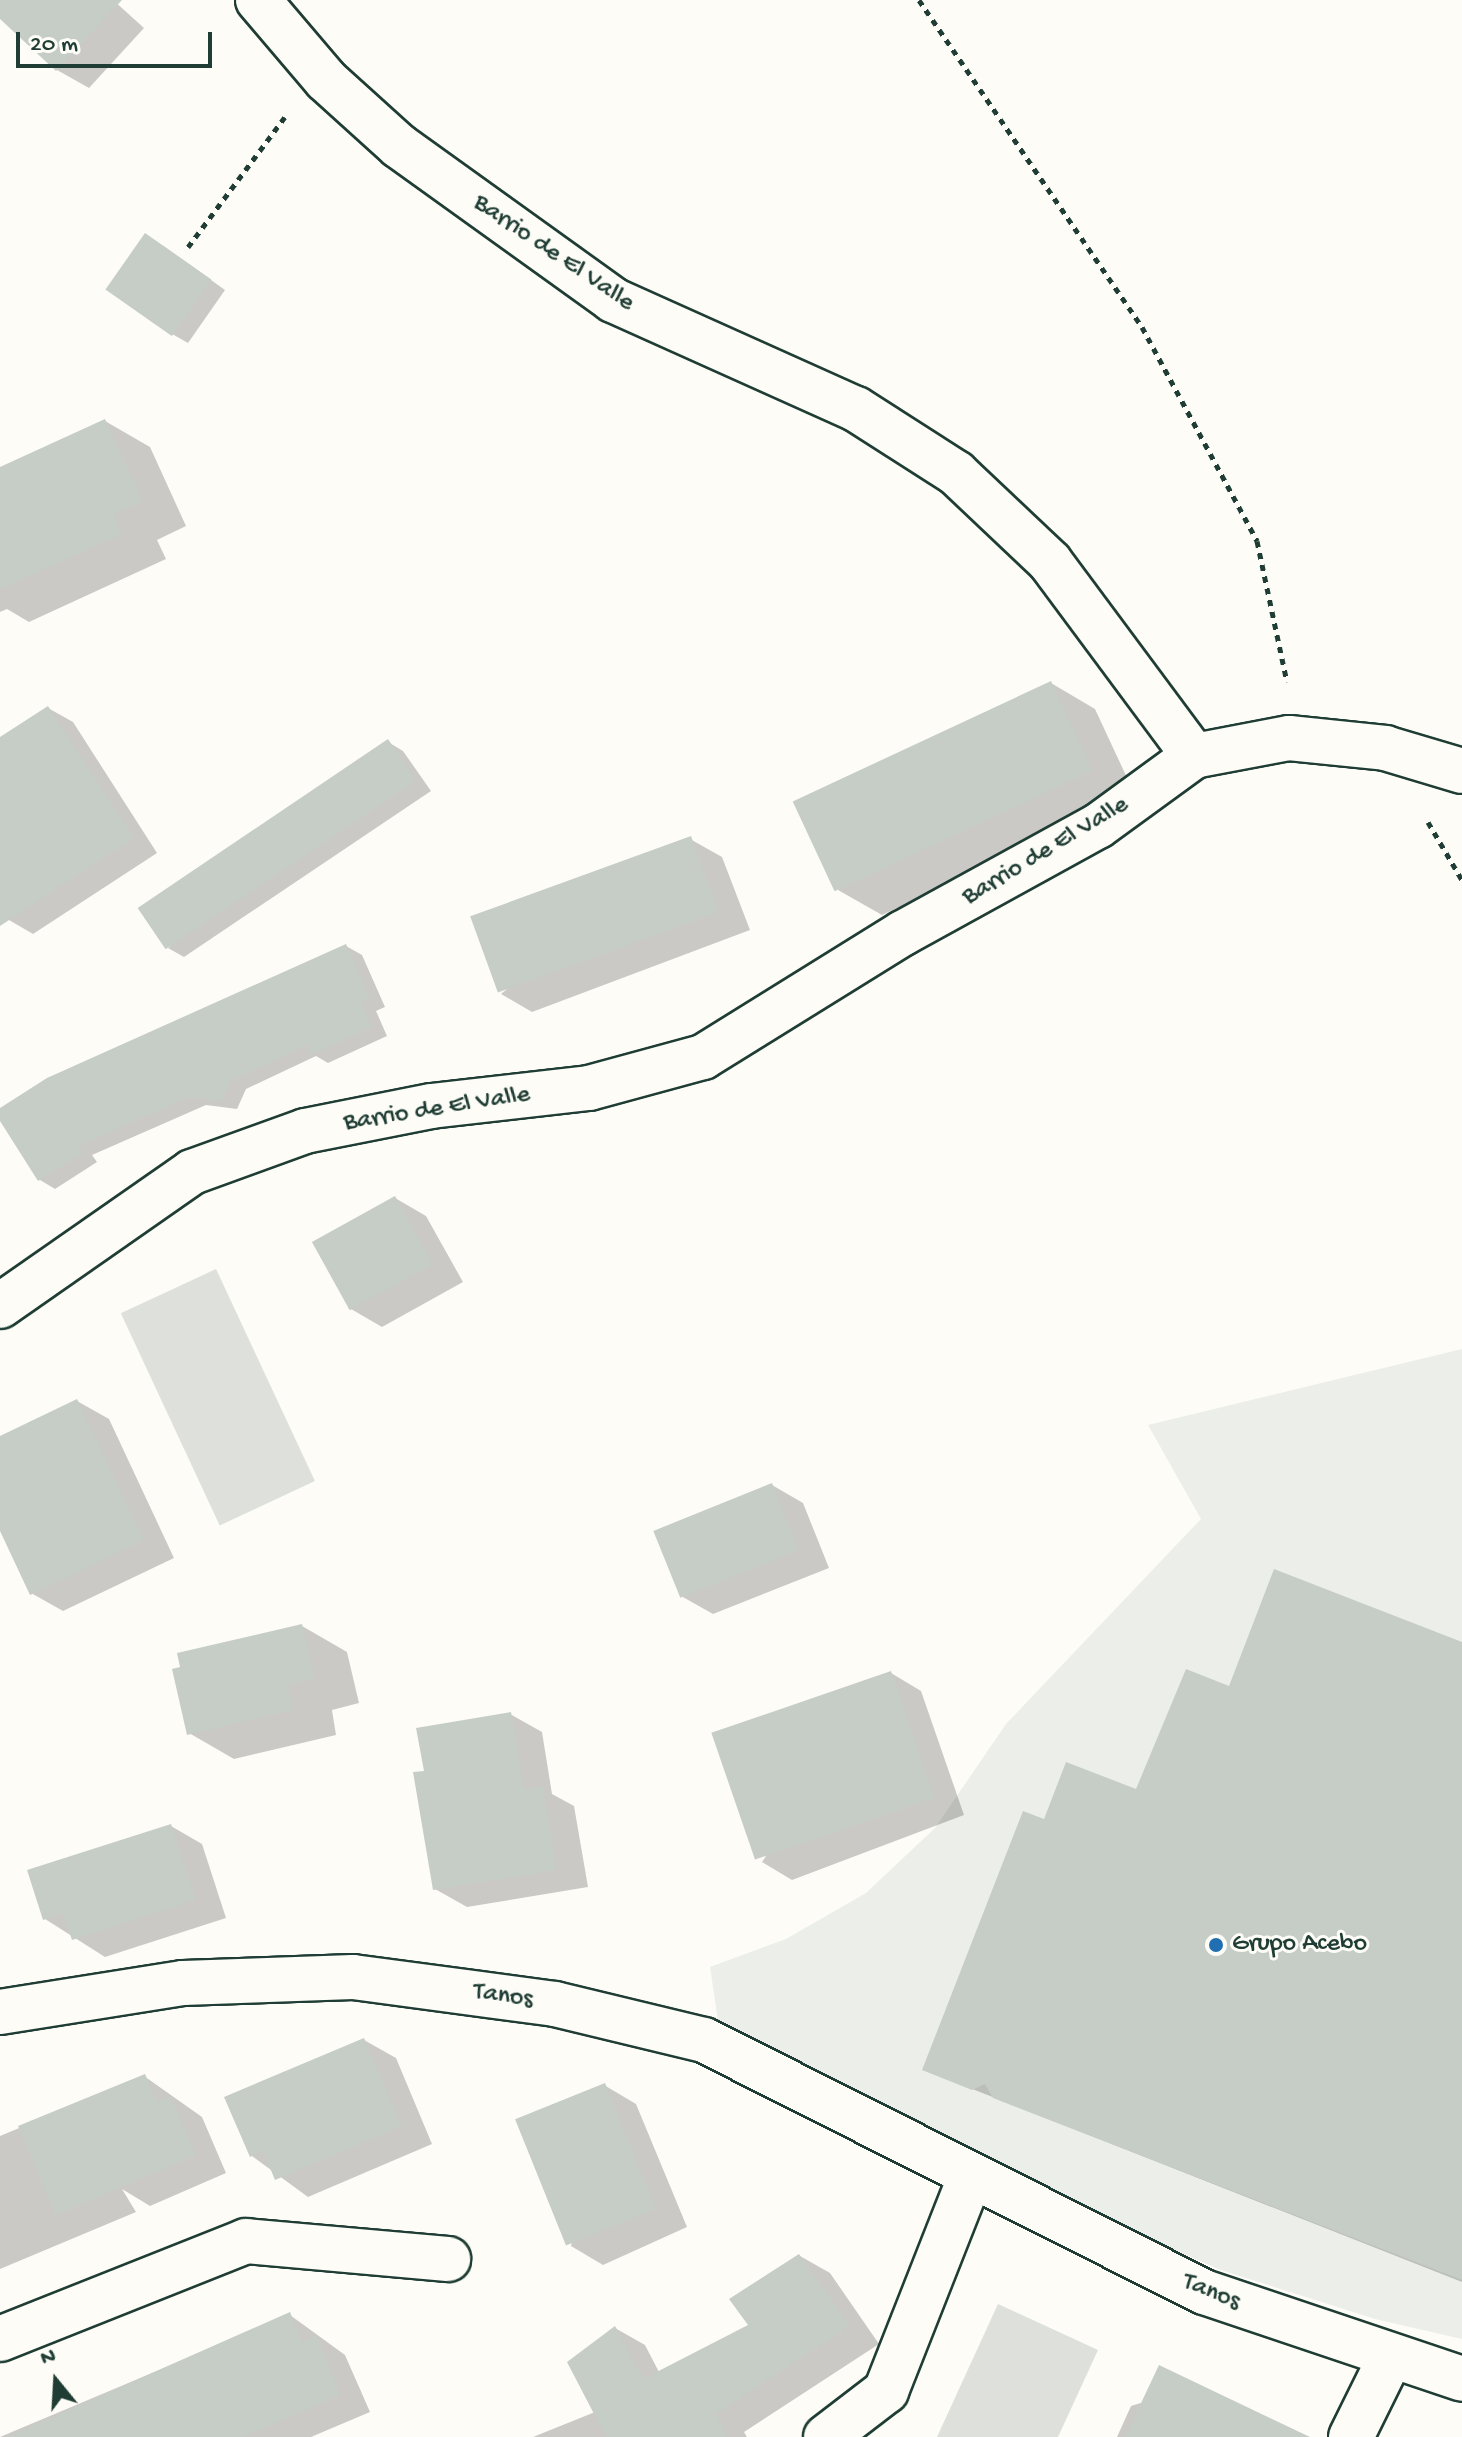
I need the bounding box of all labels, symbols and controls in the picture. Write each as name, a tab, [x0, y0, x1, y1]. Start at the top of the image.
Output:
scale bar	[20, 16, 216, 66]
text: 20 m	[30, 31, 78, 60]
street label: Barrio de El Valle	[466, 188, 640, 320]
street label: Barrio de El Valle	[957, 790, 1135, 914]
street label: Barrio de El Valle	[342, 1080, 532, 1140]
place label: Grupo Acebo	[1232, 1929, 1367, 1961]
marker: Grupo Acebo	[1207, 1936, 1225, 1954]
street label: Tanos	[471, 1977, 535, 2017]
street label: Tanos	[1177, 2267, 1245, 2319]
north arrow	[16, 2341, 96, 2421]
text: N	[38, 2344, 59, 2373]

